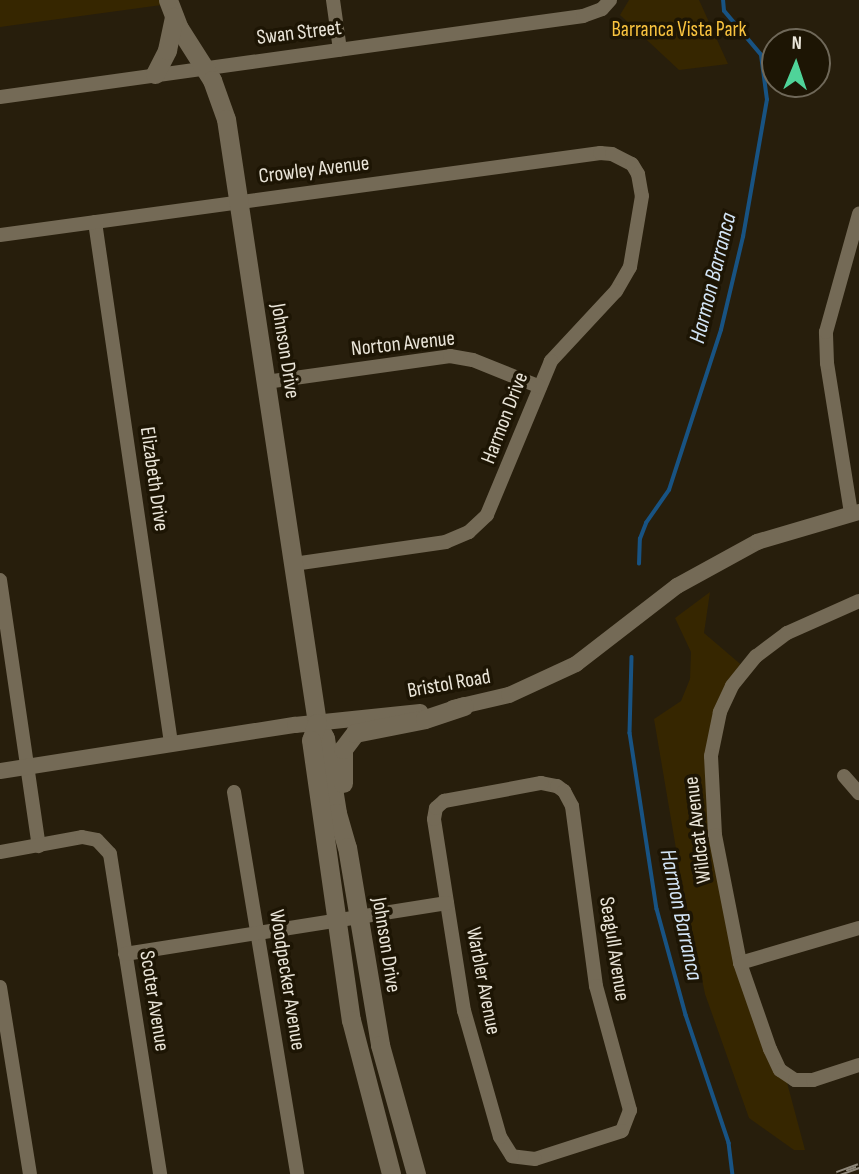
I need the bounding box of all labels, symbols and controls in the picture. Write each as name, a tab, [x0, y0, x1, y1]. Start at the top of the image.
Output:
street label: Swan Street	[255, 15, 343, 51]
park label: Barranca Vista Park	[611, 17, 747, 43]
north arrow	[761, 28, 831, 98]
text: N	[791, 32, 802, 55]
street label: Crowley Avenue	[257, 151, 371, 189]
water label: Harmon Barranca	[683, 210, 743, 346]
street label: Johnson Drive	[265, 301, 305, 401]
street label: Norton Avenue	[350, 326, 456, 362]
street label: Harmon Drive	[476, 369, 534, 467]
street label: Elizabeth Drive	[134, 425, 174, 533]
street label: Bristol Road	[405, 664, 493, 704]
street label: Wildcat Avenue	[679, 775, 717, 885]
water label: Harmon Barranca	[654, 847, 708, 983]
street label: Johnson Drive	[366, 895, 406, 995]
street label: Seagull Avenue	[593, 895, 635, 1003]
street label: Woodpecker Avenue	[263, 908, 311, 1052]
street label: Warbler Avenue	[460, 925, 506, 1037]
street label: Scoter Avenue	[134, 949, 174, 1053]

